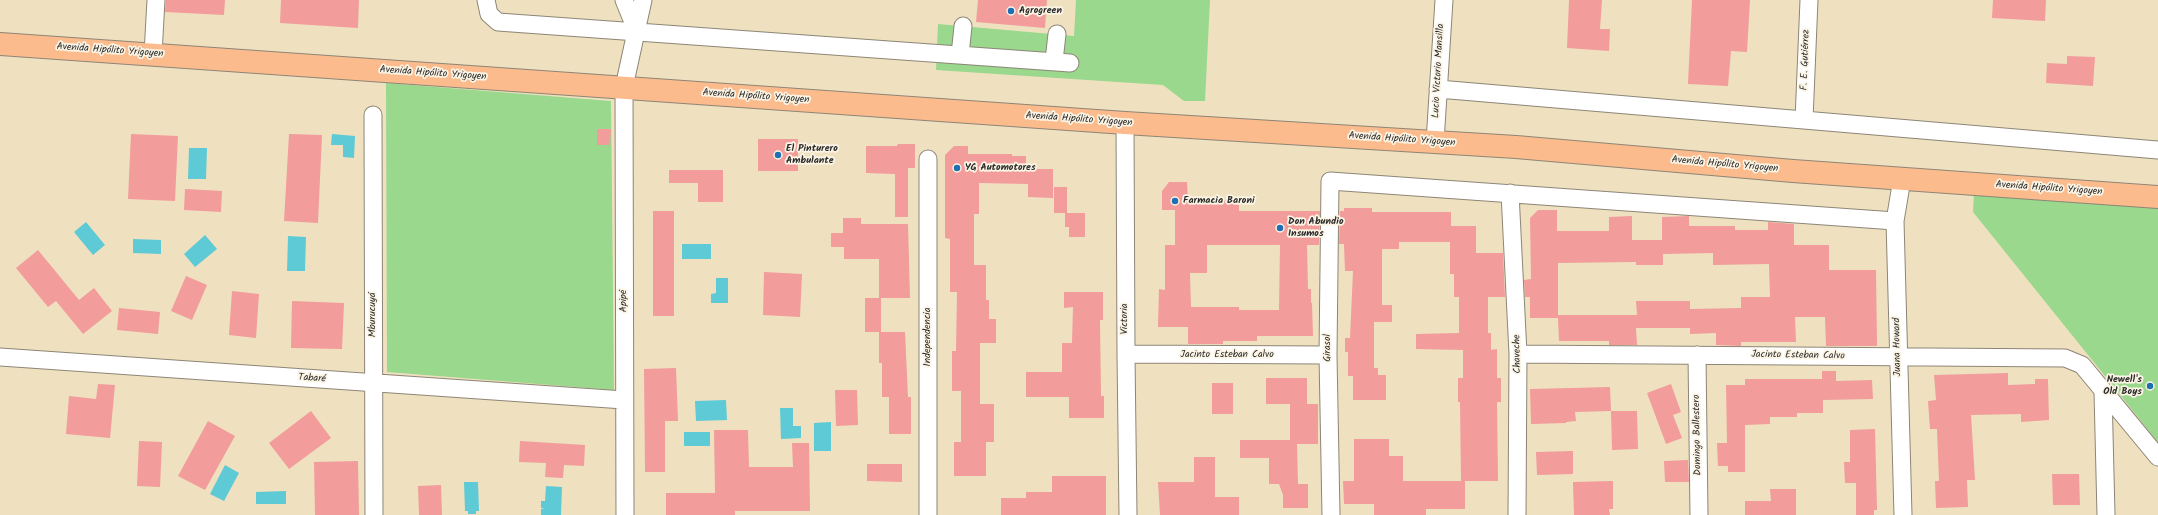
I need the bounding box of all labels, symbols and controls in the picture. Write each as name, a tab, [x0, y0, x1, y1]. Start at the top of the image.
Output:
place label: Agrogreen	[1019, 5, 1062, 17]
marker: Agrogreen	[1006, 6, 1016, 16]
street label: Lucio Victorio Mansilla	[1431, 23, 1447, 119]
street label: F. E. Gutiérrez	[1799, 29, 1813, 91]
street label: Avenida Hipólito Yrigoyen	[56, 41, 164, 61]
street label: Avenida Hipólito Yrigoyen	[379, 64, 487, 84]
street label: Avenida Hipólito Yrigoyen	[702, 87, 810, 107]
street label: Avenida Hipólito Yrigoyen	[1025, 110, 1133, 130]
street label: Avenida Hipólito Yrigoyen	[1348, 130, 1456, 150]
place label: El Pinturero Ambulante	[786, 143, 838, 166]
marker: El Pinturero Ambulante	[773, 150, 783, 160]
street label: Avenida Hipólito Yrigoyen	[1671, 154, 1779, 176]
place label: YG Automotores	[965, 162, 1036, 174]
marker: YG Automotores	[952, 163, 962, 173]
street label: Avenida Hipólito Yrigoyen	[1995, 179, 2103, 199]
place label: Farmacia Baroni	[1183, 195, 1255, 207]
marker: Farmacia Baroni	[1170, 196, 1180, 206]
place label: Don Abundio Insumos	[1288, 216, 1344, 240]
marker: Don Abundio Insumos	[1275, 223, 1285, 233]
street label: Apipé	[618, 290, 630, 312]
street label: Mburucuyá	[367, 293, 379, 337]
street label: Victoria	[1119, 304, 1131, 334]
street label: Independencia	[922, 308, 934, 366]
street label: Juana Howard	[1891, 317, 1905, 377]
street label: Girasol	[1322, 334, 1334, 362]
street label: Chaveche	[1512, 334, 1524, 374]
street label: Jacinto Esteban Calvo	[1180, 349, 1274, 361]
street label: Jacinto Esteban Calvo	[1751, 349, 1845, 363]
street label: Tabaré	[298, 372, 326, 386]
place label: Newell's Old Boys	[2103, 374, 2142, 398]
marker: Newell's Old Boys	[2145, 381, 2155, 391]
street label: Domingo Ballestero	[1691, 394, 1705, 476]

